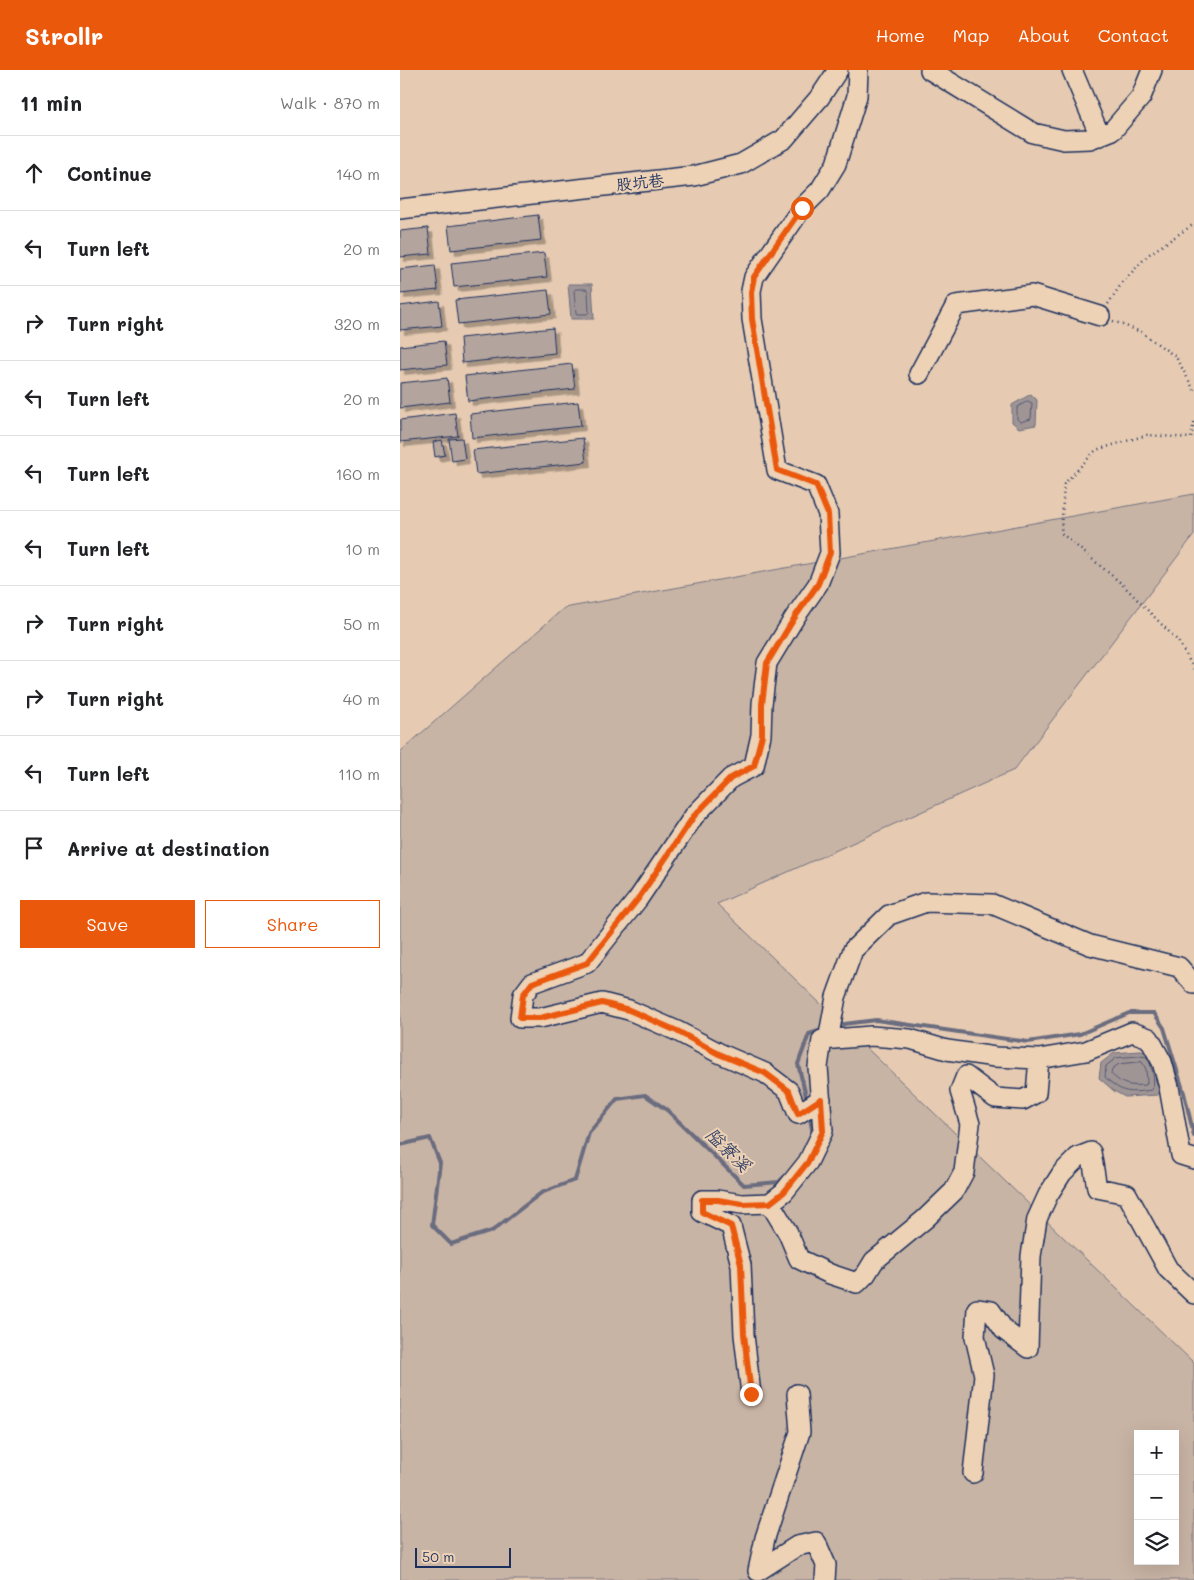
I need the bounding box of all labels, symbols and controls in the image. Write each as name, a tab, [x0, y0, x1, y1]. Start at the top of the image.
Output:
text: Strollr	[25, 20, 103, 51]
text: Home	[876, 23, 925, 47]
text: Map	[953, 23, 989, 47]
text: About	[1017, 23, 1070, 47]
text: Contact	[1098, 23, 1169, 47]
text: 11 min	[20, 89, 82, 116]
text: Walk · 870 m	[280, 92, 380, 113]
icon: ahead	[20, 159, 48, 187]
text: Continue	[67, 161, 152, 186]
text: 140 m	[336, 163, 380, 184]
street label: 股坑巷	[615, 169, 665, 194]
route start	[791, 197, 814, 220]
icon: left	[20, 234, 48, 262]
text: Turn left	[67, 236, 150, 261]
text: 20 m	[343, 238, 380, 259]
icon: right	[20, 309, 48, 337]
text: Turn right	[67, 311, 164, 336]
text: 320 m	[334, 313, 380, 334]
icon: left	[20, 384, 48, 412]
text: Turn left	[67, 386, 150, 411]
text: 20 m	[343, 388, 380, 409]
icon: left	[20, 459, 48, 487]
text: Turn left	[67, 461, 150, 486]
text: 160 m	[335, 463, 380, 484]
icon: left	[20, 534, 48, 562]
text: Turn left	[67, 536, 150, 561]
text: 10 m	[345, 538, 380, 559]
icon: right	[20, 609, 48, 637]
text: Turn right	[67, 611, 164, 636]
text: 50 m	[343, 613, 380, 634]
icon: right	[20, 684, 48, 712]
text: Turn right	[67, 686, 164, 711]
text: 40 m	[343, 688, 380, 709]
icon: left	[20, 759, 48, 787]
text: Turn left	[67, 761, 150, 786]
text: 110 m	[338, 763, 380, 784]
icon: arrive	[20, 834, 48, 862]
text: Arrive at destination	[67, 836, 270, 861]
button: Save	[20, 900, 195, 948]
button: Share	[205, 900, 380, 948]
water label: 隘寮溪	[701, 1122, 757, 1177]
route end	[740, 1383, 763, 1406]
map controls	[1134, 1430, 1179, 1565]
button: +	[1134, 1430, 1179, 1475]
button: −	[1134, 1475, 1179, 1520]
button: layers	[1134, 1520, 1179, 1565]
scale bar	[415, 1545, 511, 1568]
text: 50 m	[422, 1547, 454, 1566]

